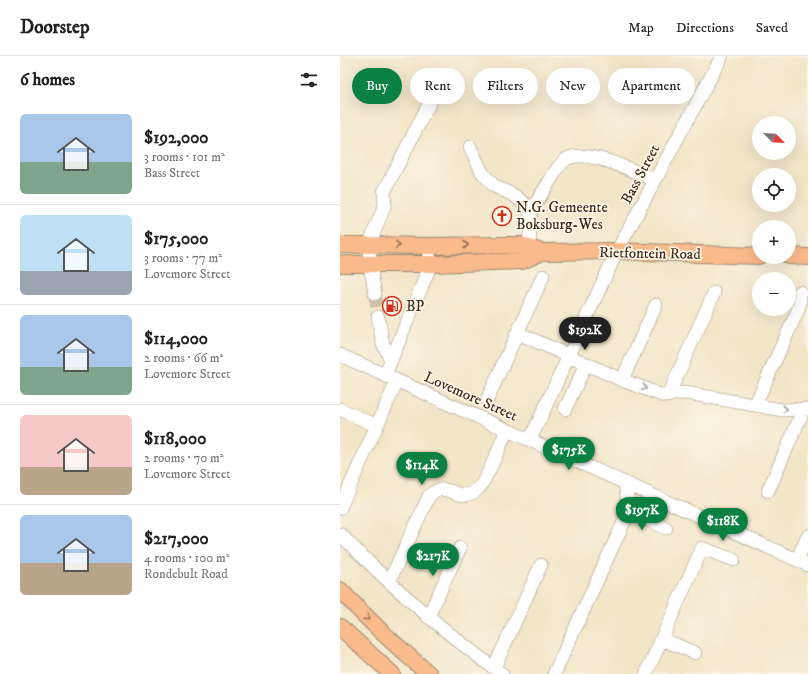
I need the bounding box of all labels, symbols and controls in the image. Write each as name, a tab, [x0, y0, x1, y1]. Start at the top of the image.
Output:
text: Doorstep	[20, 16, 89, 39]
text: Map	[628, 19, 654, 37]
text: Directions	[676, 19, 734, 37]
text: Saved	[756, 19, 788, 37]
chip: Buy	[352, 68, 402, 104]
chip: Rent	[410, 68, 465, 104]
chip: Filters	[473, 68, 538, 104]
chip: New	[546, 68, 600, 104]
chip: Apartment	[608, 68, 695, 104]
text: 6 homes	[20, 69, 75, 91]
icon: filters	[298, 69, 320, 91]
north arrow	[752, 116, 796, 160]
map controls	[752, 116, 796, 316]
text: $192,000	[144, 127, 209, 149]
icon: home	[52, 130, 100, 178]
street label: Bass Street	[617, 141, 664, 207]
text: 3 rooms · 101 m²	[144, 149, 225, 165]
text: Bass Street	[144, 165, 200, 181]
button: locate	[752, 168, 796, 212]
place label: N.G. Gemeente Boksburg-Wes	[516, 198, 608, 234]
church icon: N.G. Gemeente Boksburg-Wes	[491, 205, 513, 227]
button: +	[752, 220, 796, 264]
text: $175,000	[144, 228, 208, 250]
icon: home	[52, 231, 100, 279]
one-way arrow	[395, 241, 401, 250]
one-way arrow	[463, 241, 469, 250]
street label: Rietfontein Road	[599, 243, 701, 264]
text: 3 rooms · 77 m²	[144, 250, 222, 266]
text: Lovemore Street	[144, 266, 231, 282]
button: −	[752, 272, 796, 316]
fuel station icon: BP	[381, 295, 403, 317]
place label: BP	[406, 297, 424, 316]
pin: $192K	[557, 317, 613, 351]
text: $192K	[568, 322, 602, 338]
text: $114,000	[144, 328, 208, 350]
icon: home	[52, 331, 100, 379]
text: 2 rooms · 66 m²	[144, 350, 223, 366]
text: Lovemore Street	[144, 366, 231, 382]
street label: Lovemore Street	[421, 367, 520, 426]
one-way arrow	[640, 384, 647, 392]
one-way arrow	[782, 405, 788, 413]
text: $118,000	[144, 428, 206, 450]
icon: home	[52, 431, 100, 479]
pin: $175K	[541, 437, 597, 471]
text: $175K	[552, 442, 586, 458]
text: 2 rooms · 70 m²	[144, 450, 224, 466]
pin: $114K	[394, 452, 450, 486]
text: $114K	[405, 457, 439, 473]
text: Lovemore Street	[144, 466, 231, 482]
pin: $197K	[614, 497, 670, 531]
text: $197K	[625, 502, 659, 518]
pin: $118K	[695, 508, 751, 542]
text: $118K	[707, 513, 739, 529]
text: $217,000	[144, 528, 209, 550]
icon: home	[52, 531, 100, 579]
pin: $217K	[405, 543, 461, 577]
text: $217K	[416, 548, 450, 564]
text: 4 rooms · 100 m²	[144, 550, 230, 566]
text: Rondebult Road	[144, 566, 228, 582]
one-way arrow	[362, 613, 370, 621]

